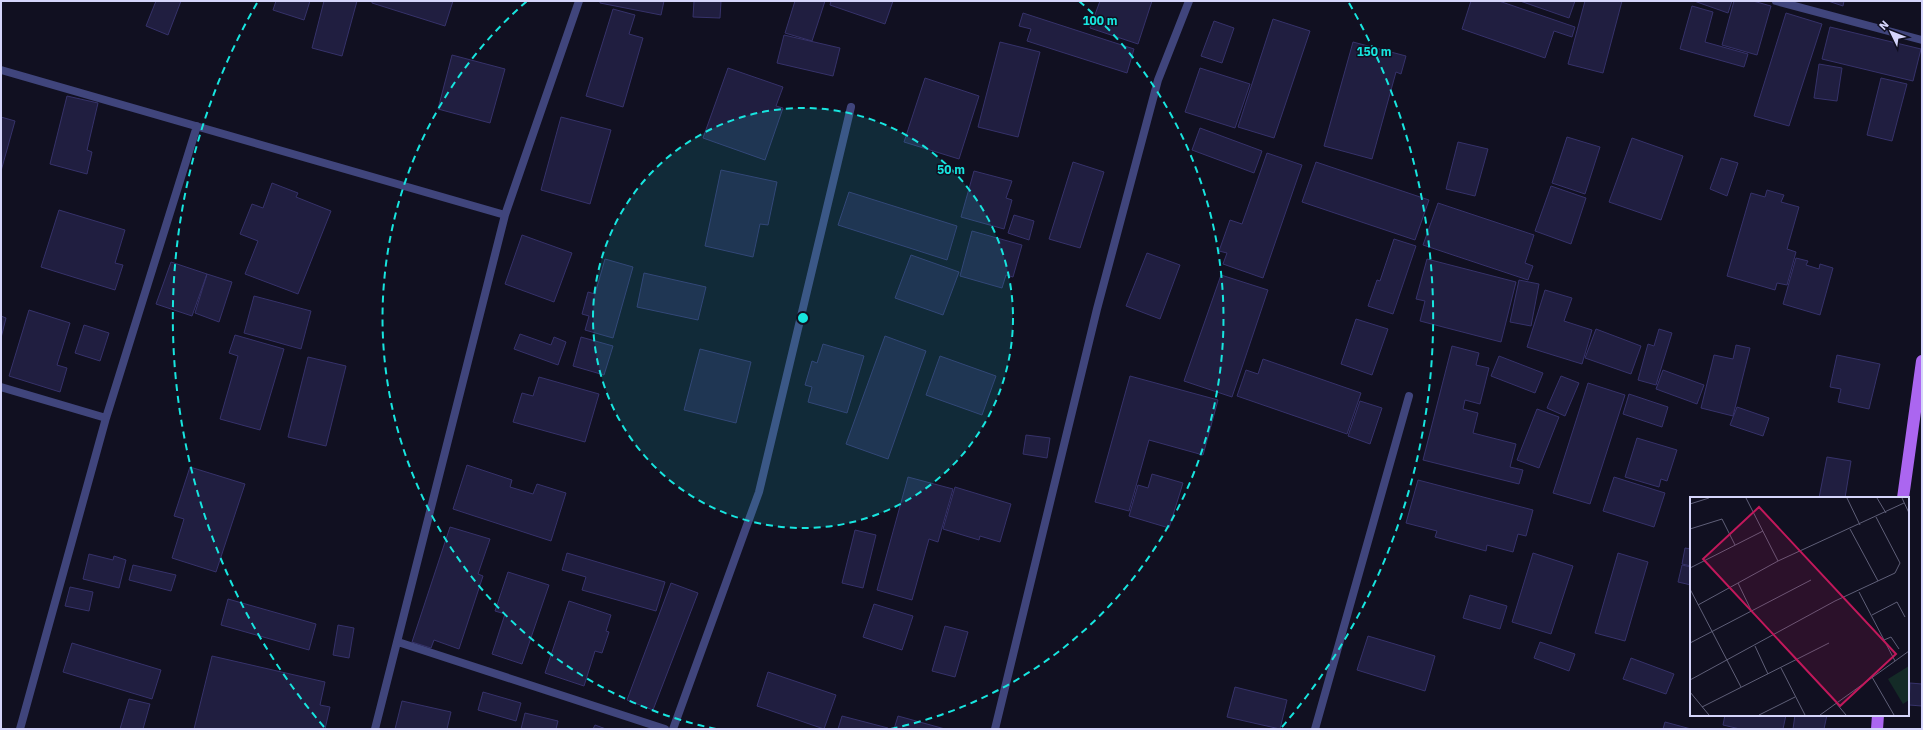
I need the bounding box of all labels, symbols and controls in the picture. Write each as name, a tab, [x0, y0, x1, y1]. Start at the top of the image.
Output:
north arrow	[1871, 12, 1911, 52]
text: 100 m	[1082, 13, 1118, 28]
text: N	[1876, 17, 1892, 33]
text: 150 m	[1356, 44, 1392, 59]
text: 50 m	[937, 162, 965, 177]
centre of rings	[796, 311, 810, 325]
inset map	[1690, 497, 1909, 716]

